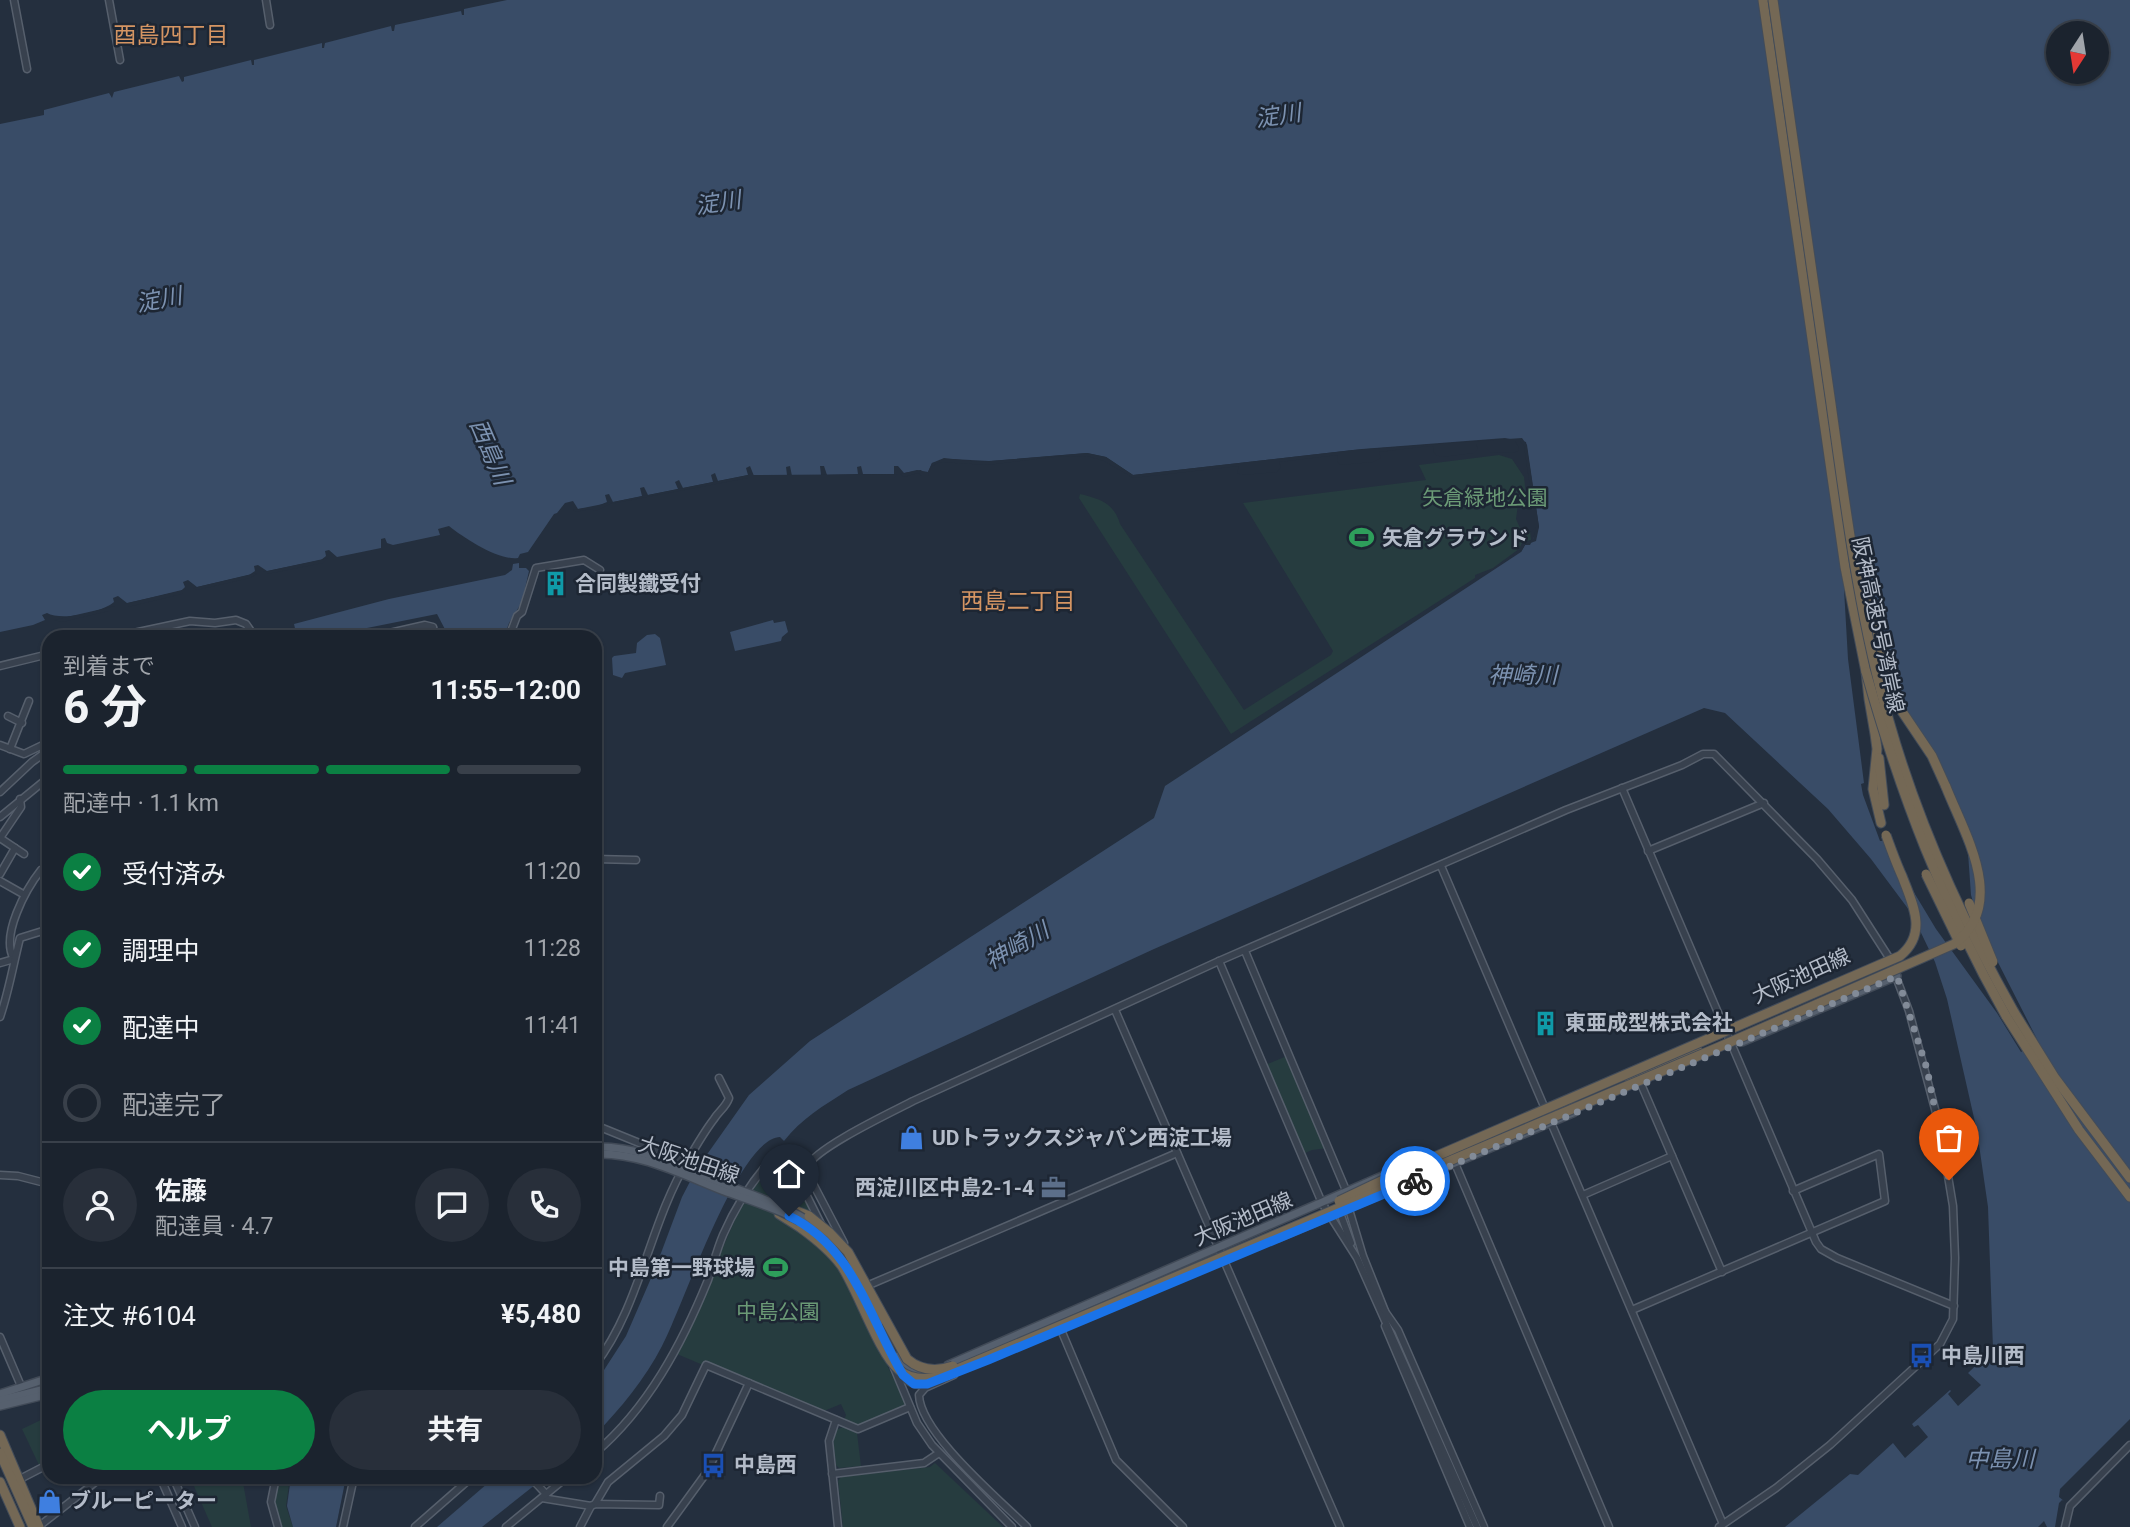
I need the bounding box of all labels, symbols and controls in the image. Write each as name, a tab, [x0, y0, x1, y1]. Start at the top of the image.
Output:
north arrow	[2046, 21, 2109, 84]
map controls	[2046, 21, 2109, 84]
district label: 酉島四丁目	[114, 22, 229, 49]
water label: 淀川	[1253, 99, 1306, 133]
water label: 淀川	[693, 186, 746, 220]
water label: 淀川	[134, 282, 187, 318]
water label: 西島川	[464, 415, 517, 492]
park label: 矢倉緑地公園	[1422, 486, 1548, 510]
sports icon: 矢倉グラウンド	[1348, 524, 1376, 552]
place label: 矢倉グラウンド	[1382, 526, 1529, 550]
street label: 阪神高速5号湾岸線	[1848, 535, 1908, 715]
building icon: 合同製鐵受付	[541, 570, 569, 598]
place label: 合同製鐵受付	[575, 572, 701, 596]
district label: 西島二丁目	[961, 588, 1076, 615]
text: 到着まで	[63, 653, 155, 680]
water label: 神崎川	[1489, 662, 1561, 689]
text: 11:55–12:00	[431, 675, 581, 705]
text: 6 分	[63, 680, 147, 734]
text: 配達中 · 1.1 km	[63, 790, 219, 817]
icon: check	[63, 853, 101, 891]
text: 11:20	[524, 858, 581, 885]
text: 受付済み	[122, 859, 226, 889]
water label: 神崎川	[980, 916, 1056, 975]
icon: check	[63, 930, 101, 968]
text: 11:28	[524, 935, 581, 962]
text: 調理中	[122, 936, 200, 966]
street label: 大阪池田線	[1748, 944, 1854, 1008]
icon: check	[63, 1007, 101, 1045]
building icon: 東亜成型株式会社	[1531, 1009, 1559, 1037]
place label: 東亜成型株式会社	[1565, 1011, 1733, 1035]
text: 11:41	[524, 1012, 581, 1039]
text: 配達中	[122, 1013, 200, 1043]
text: 配達完了	[122, 1090, 226, 1120]
pin	[1919, 1108, 1979, 1180]
icon: bag	[1930, 1119, 1968, 1157]
shop icon: UDトラックスジャパン西淀工場	[898, 1124, 926, 1152]
place label: UDトラックスジャパン西淀工場	[932, 1126, 1232, 1150]
street label: 大阪池田線	[635, 1132, 743, 1188]
pin	[759, 1144, 819, 1216]
courier	[1380, 1146, 1450, 1216]
icon: home	[770, 1155, 808, 1193]
icon: bike	[1396, 1162, 1434, 1200]
button: person	[63, 1168, 137, 1242]
button: chat	[415, 1168, 489, 1242]
button: phone	[507, 1168, 581, 1242]
office icon: 西淀川区中島2-1-4	[1040, 1174, 1068, 1202]
text: 佐藤	[155, 1176, 207, 1206]
place label: 西淀川区中島2-1-4	[855, 1176, 1034, 1200]
street label: 大阪池田線	[1190, 1187, 1296, 1251]
text: 配達員 · 4.7	[155, 1213, 273, 1240]
sports icon: 中島第一野球場	[761, 1254, 789, 1282]
place label: 中島第一野球場	[608, 1256, 755, 1280]
text: ¥5,480	[501, 1299, 581, 1329]
park label: 中島公園	[736, 1300, 820, 1324]
text: 注文 #6104	[63, 1301, 196, 1331]
bus stop icon: 中島川西	[1907, 1342, 1935, 1370]
place label: 中島川西	[1941, 1344, 2025, 1368]
button: ヘルプ	[63, 1390, 315, 1470]
button: 共有	[329, 1390, 581, 1470]
water label: 中島川	[1966, 1446, 2038, 1473]
bus stop icon: 中島西	[700, 1451, 728, 1479]
place label: 中島西	[734, 1453, 797, 1477]
shop icon: ブルーピーター	[36, 1487, 64, 1515]
place label: ブルーピーター	[70, 1489, 217, 1513]

